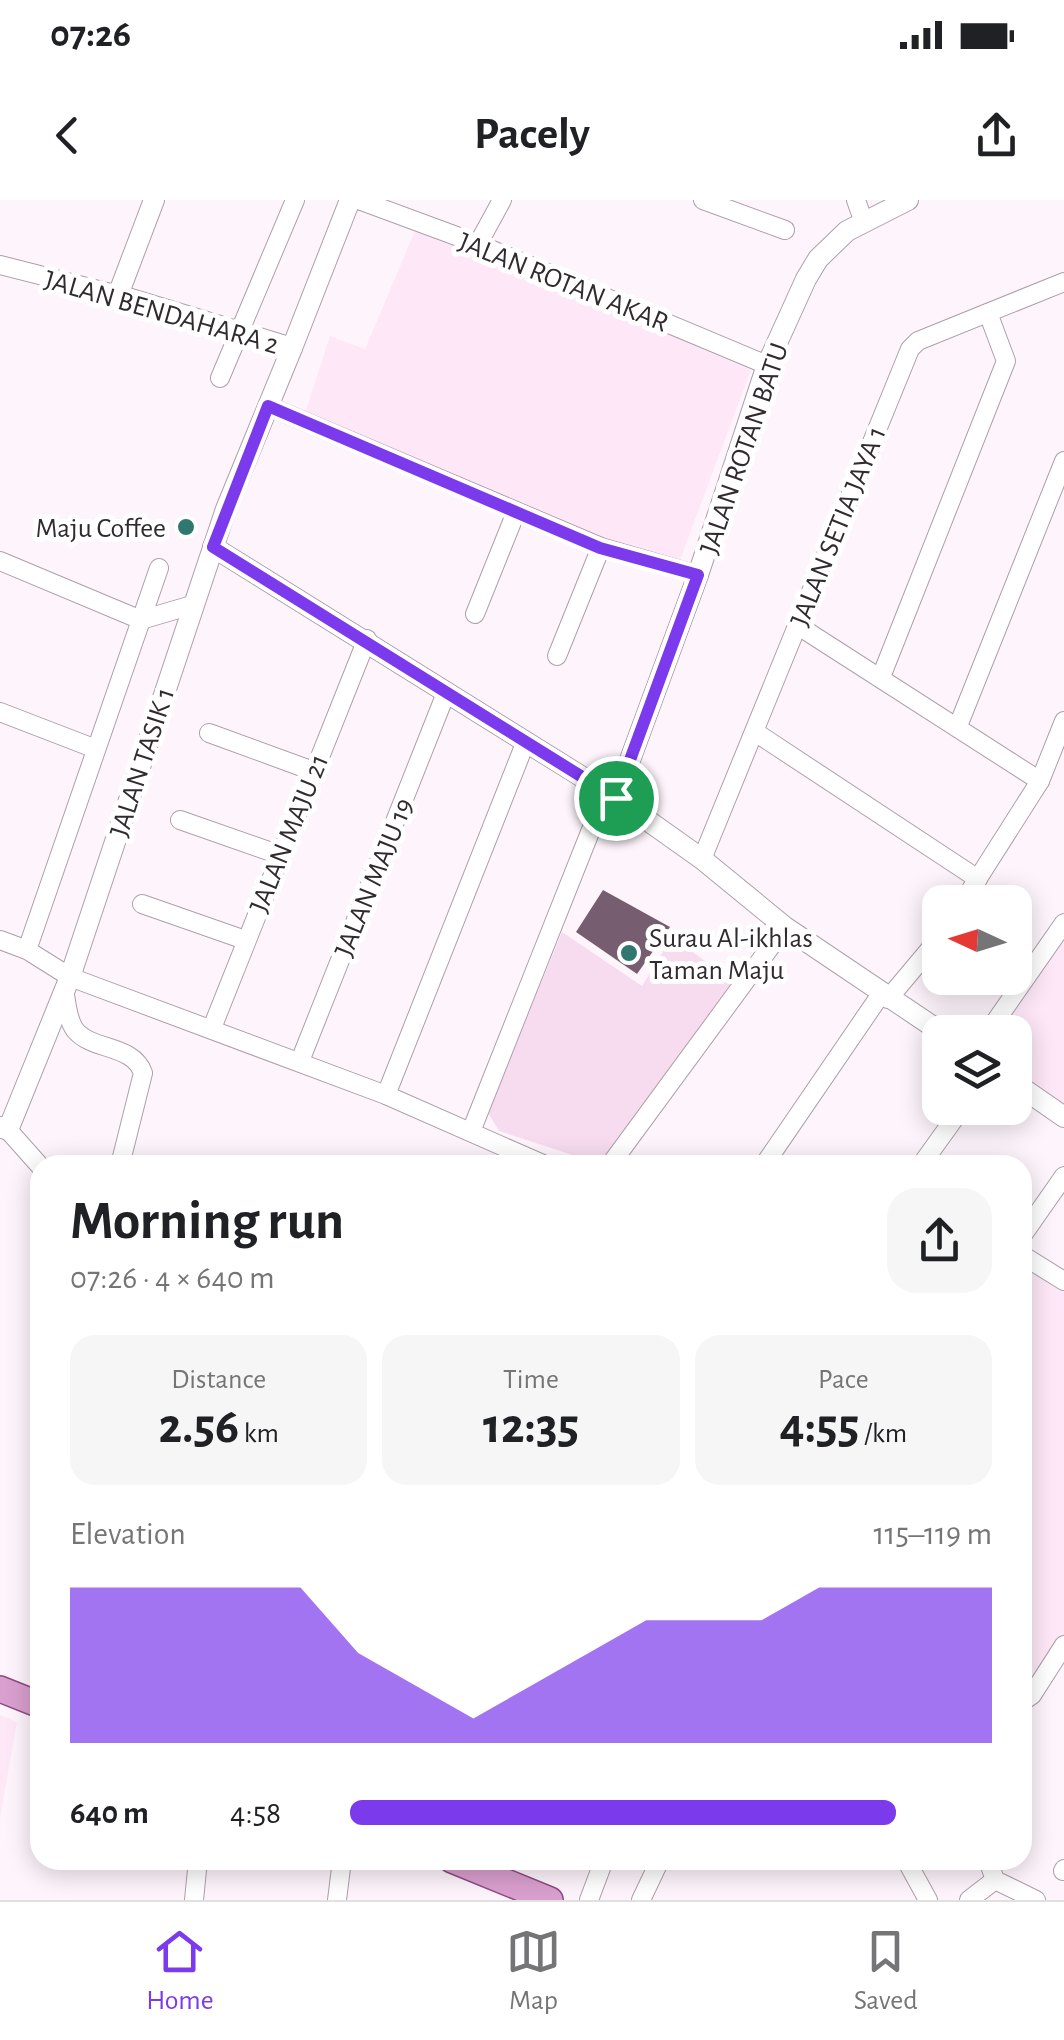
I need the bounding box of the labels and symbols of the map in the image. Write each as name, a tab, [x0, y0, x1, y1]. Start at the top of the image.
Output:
street label: JALAN ROTAN AKAR	[454, 228, 672, 338]
street label: JALAN BENDAHARA 2	[41, 266, 282, 360]
street label: JALAN ROTAN BATU	[696, 339, 794, 558]
street label: JALAN SETIA JAYA 1	[786, 423, 892, 631]
place label: Maju Coffee	[35, 515, 166, 543]
marker: Maju Coffee	[175, 516, 197, 538]
street label: JALAN TASIK 1	[106, 685, 180, 841]
street label: JALAN MAJU 21	[245, 751, 334, 917]
pin	[574, 756, 659, 841]
street label: JALAN MAJU 19	[330, 794, 419, 961]
north arrow	[922, 885, 1032, 995]
place label: Surau Al-ikhlas Taman Maju	[649, 925, 813, 985]
marker: Surau Al-ikhlas Taman Maju	[618, 942, 640, 964]

